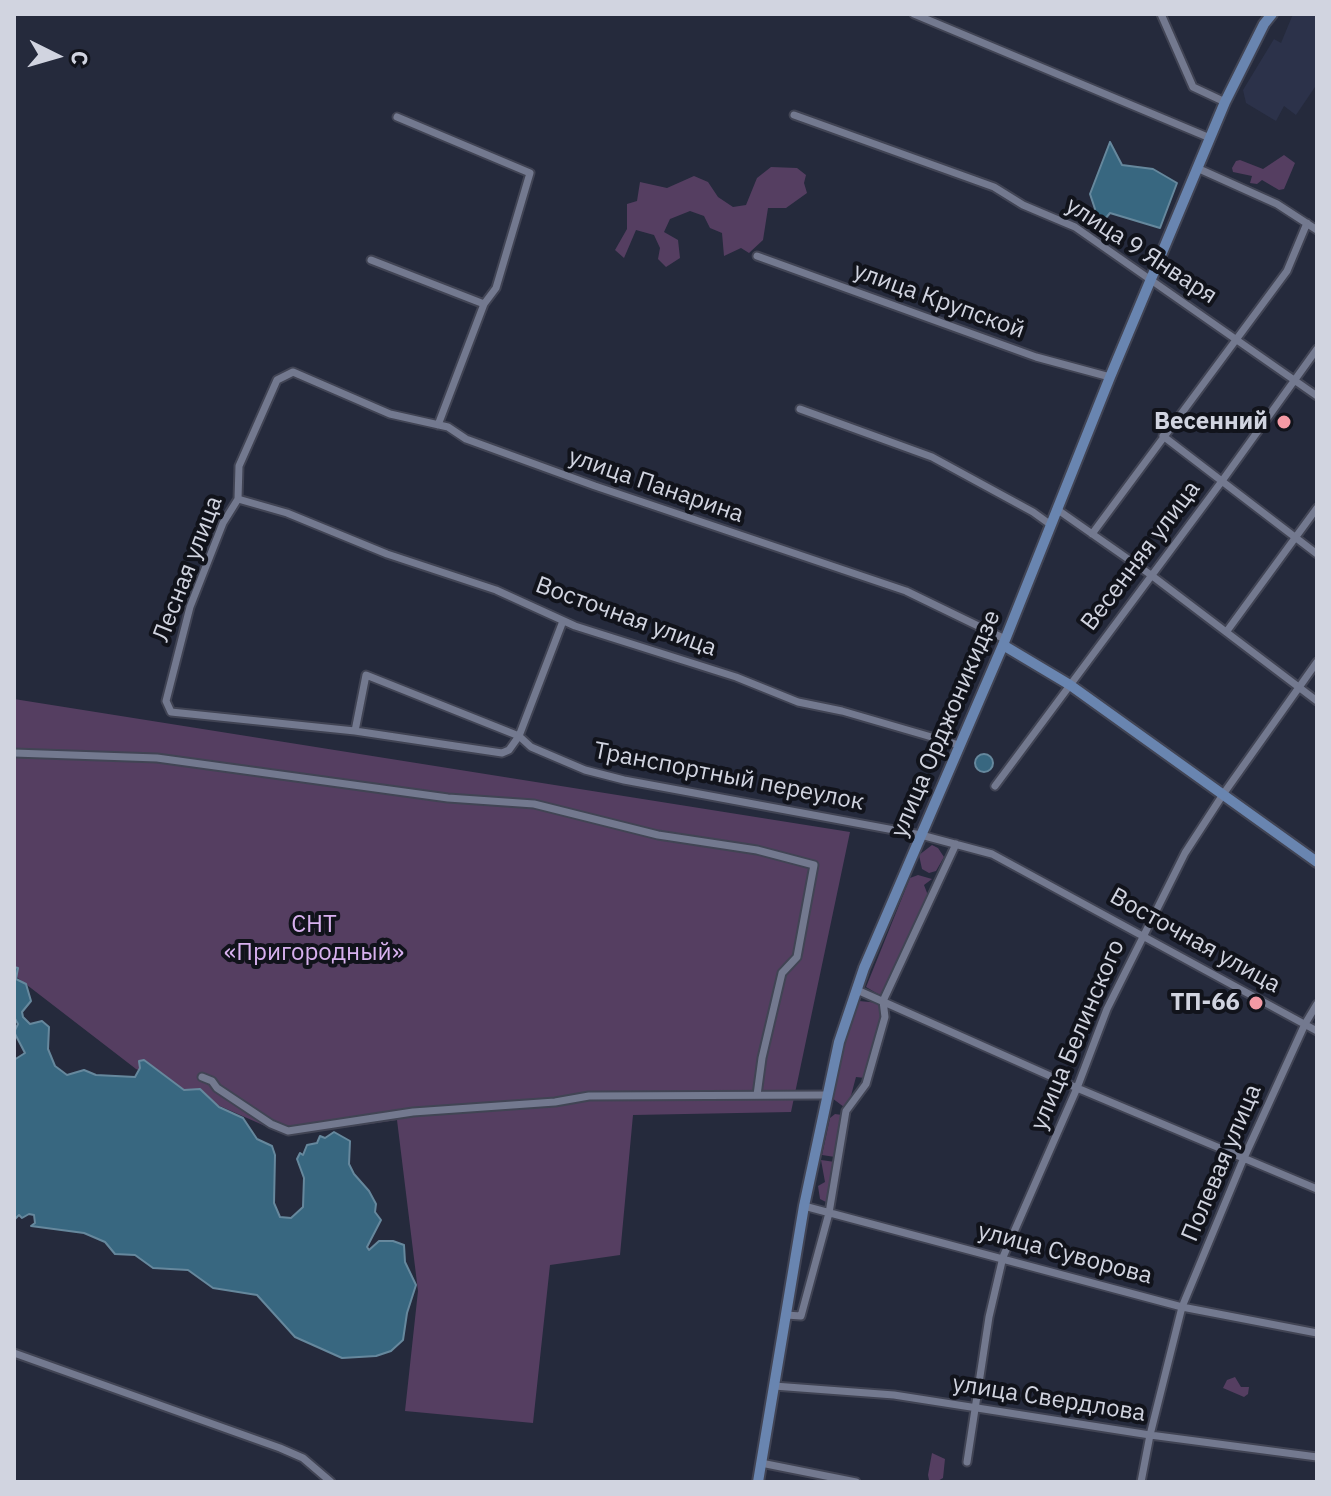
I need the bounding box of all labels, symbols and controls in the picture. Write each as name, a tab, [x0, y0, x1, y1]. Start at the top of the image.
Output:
north arrow	[16, 16, 96, 96]
text: С	[65, 50, 95, 67]
street label: улица 9 Января	[1060, 191, 1222, 311]
street label: улица Крупской	[850, 257, 1028, 345]
place label: Весенний	[1154, 408, 1268, 436]
marker: Весенний	[1275, 413, 1293, 431]
street label: улица Панарина	[565, 443, 747, 529]
street label: Весенняя улица	[1075, 475, 1207, 637]
street label: Лесная улица	[147, 492, 229, 646]
street label: Восточная улица	[532, 571, 720, 663]
street label: улица Орджоникидзе	[885, 606, 1007, 842]
street label: Транспортный переулок	[591, 737, 867, 817]
street label: Восточная улица	[1105, 882, 1285, 1000]
park label: СНТ «Пригородный»	[224, 911, 404, 967]
street label: улица Белинского	[1025, 935, 1131, 1135]
place label: ТП-66	[1170, 989, 1240, 1017]
marker: ТП-66	[1247, 994, 1265, 1012]
street label: Полевая улица	[1176, 1080, 1268, 1246]
street label: улица Суворова	[975, 1217, 1155, 1291]
street label: улица Свердлова	[950, 1370, 1148, 1428]

